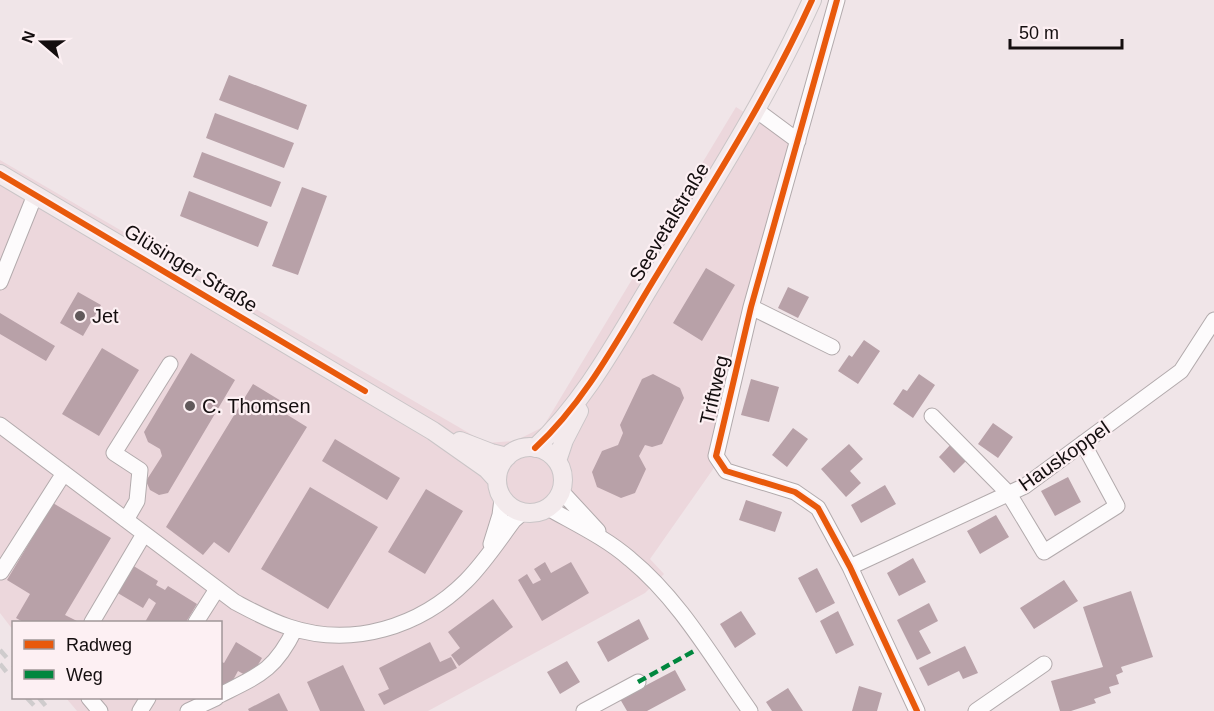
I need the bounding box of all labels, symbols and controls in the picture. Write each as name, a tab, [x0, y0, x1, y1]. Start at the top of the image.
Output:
north arrow	[12, 12, 72, 72]
scale bar	[1010, 12, 1122, 50]
text: 50 m	[1019, 23, 1059, 43]
text: N	[18, 29, 38, 45]
street label: Seevetalstraße	[625, 159, 713, 285]
street label: Glüsinger Straße	[121, 220, 261, 316]
place label: Jet	[92, 305, 119, 327]
marker: Jet	[73, 309, 87, 323]
street label: Triftweg	[695, 353, 733, 427]
place label: C. Thomsen	[202, 395, 311, 417]
marker: C. Thomsen	[183, 399, 197, 413]
street label: Hauskoppel	[1014, 417, 1114, 495]
legend	[12, 621, 222, 699]
text: Radweg	[66, 635, 132, 655]
text: Weg	[66, 665, 103, 685]

